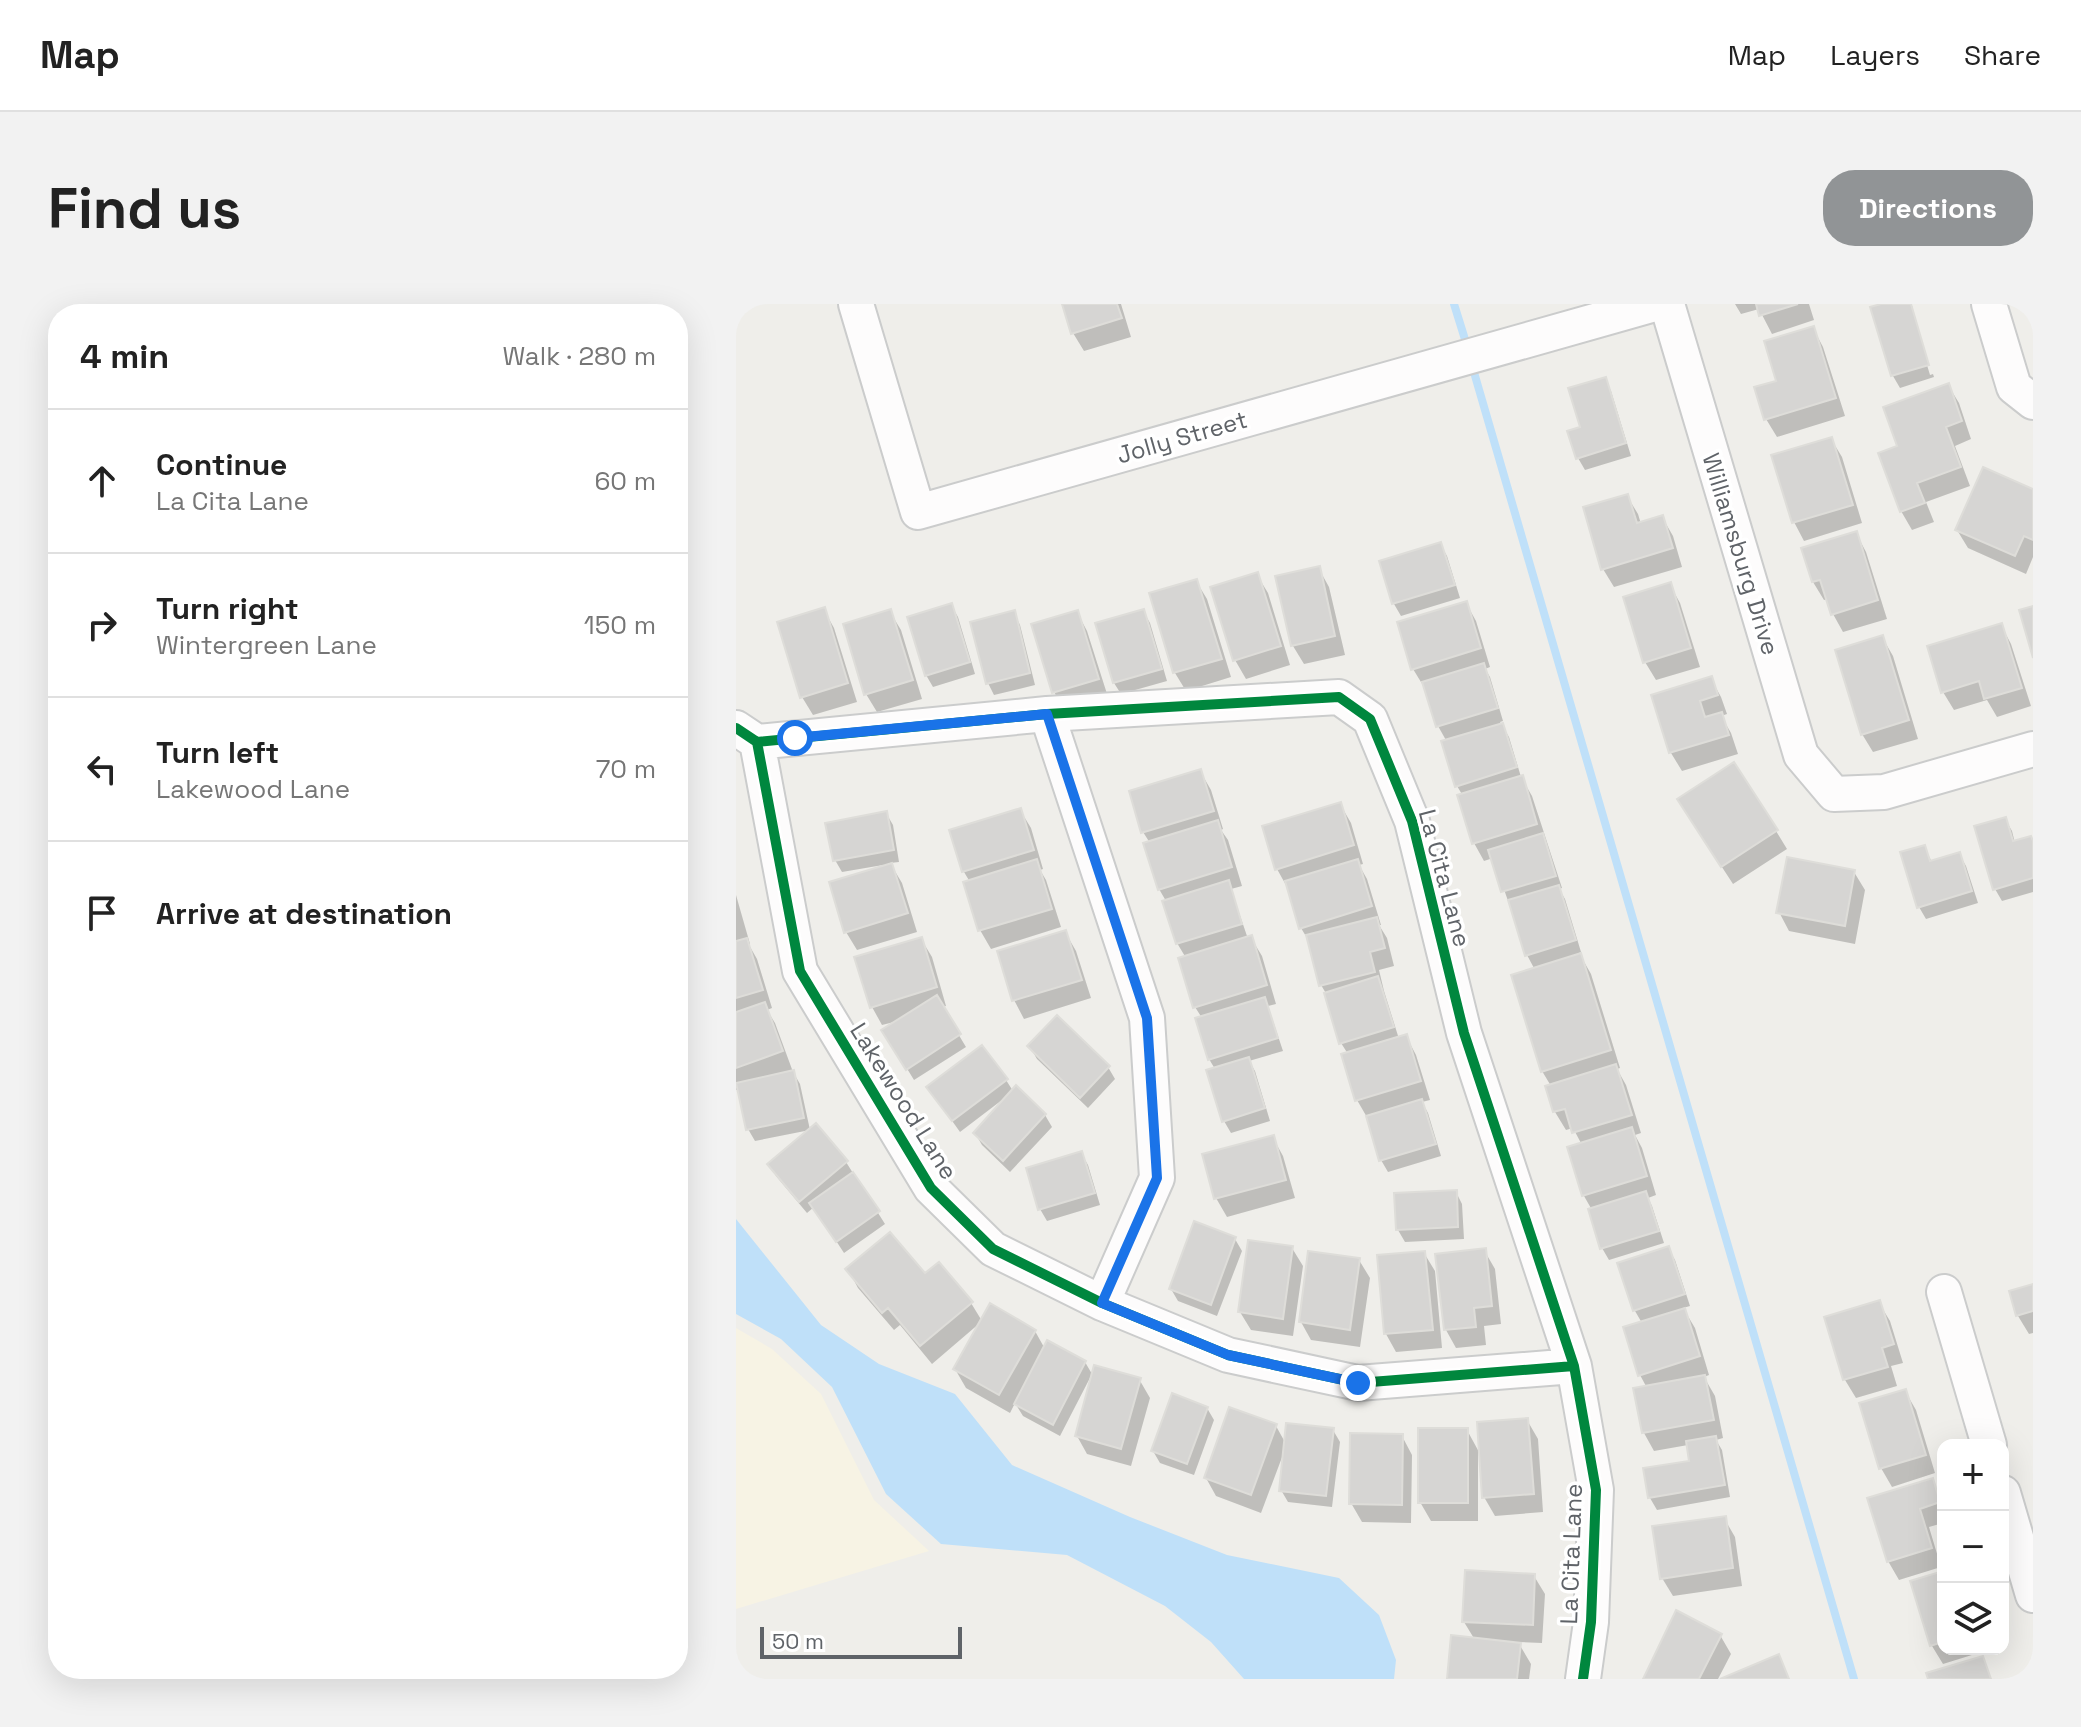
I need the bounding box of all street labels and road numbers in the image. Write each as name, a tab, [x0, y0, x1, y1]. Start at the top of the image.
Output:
street label: Jolly Street	[1113, 404, 1251, 470]
street label: Williamsburg Drive	[1696, 449, 1786, 659]
street label: La Cita Lane	[1412, 806, 1478, 950]
street label: Lakewood Lane	[843, 1017, 965, 1185]
street label: La Cita Lane	[1553, 1483, 1589, 1625]

